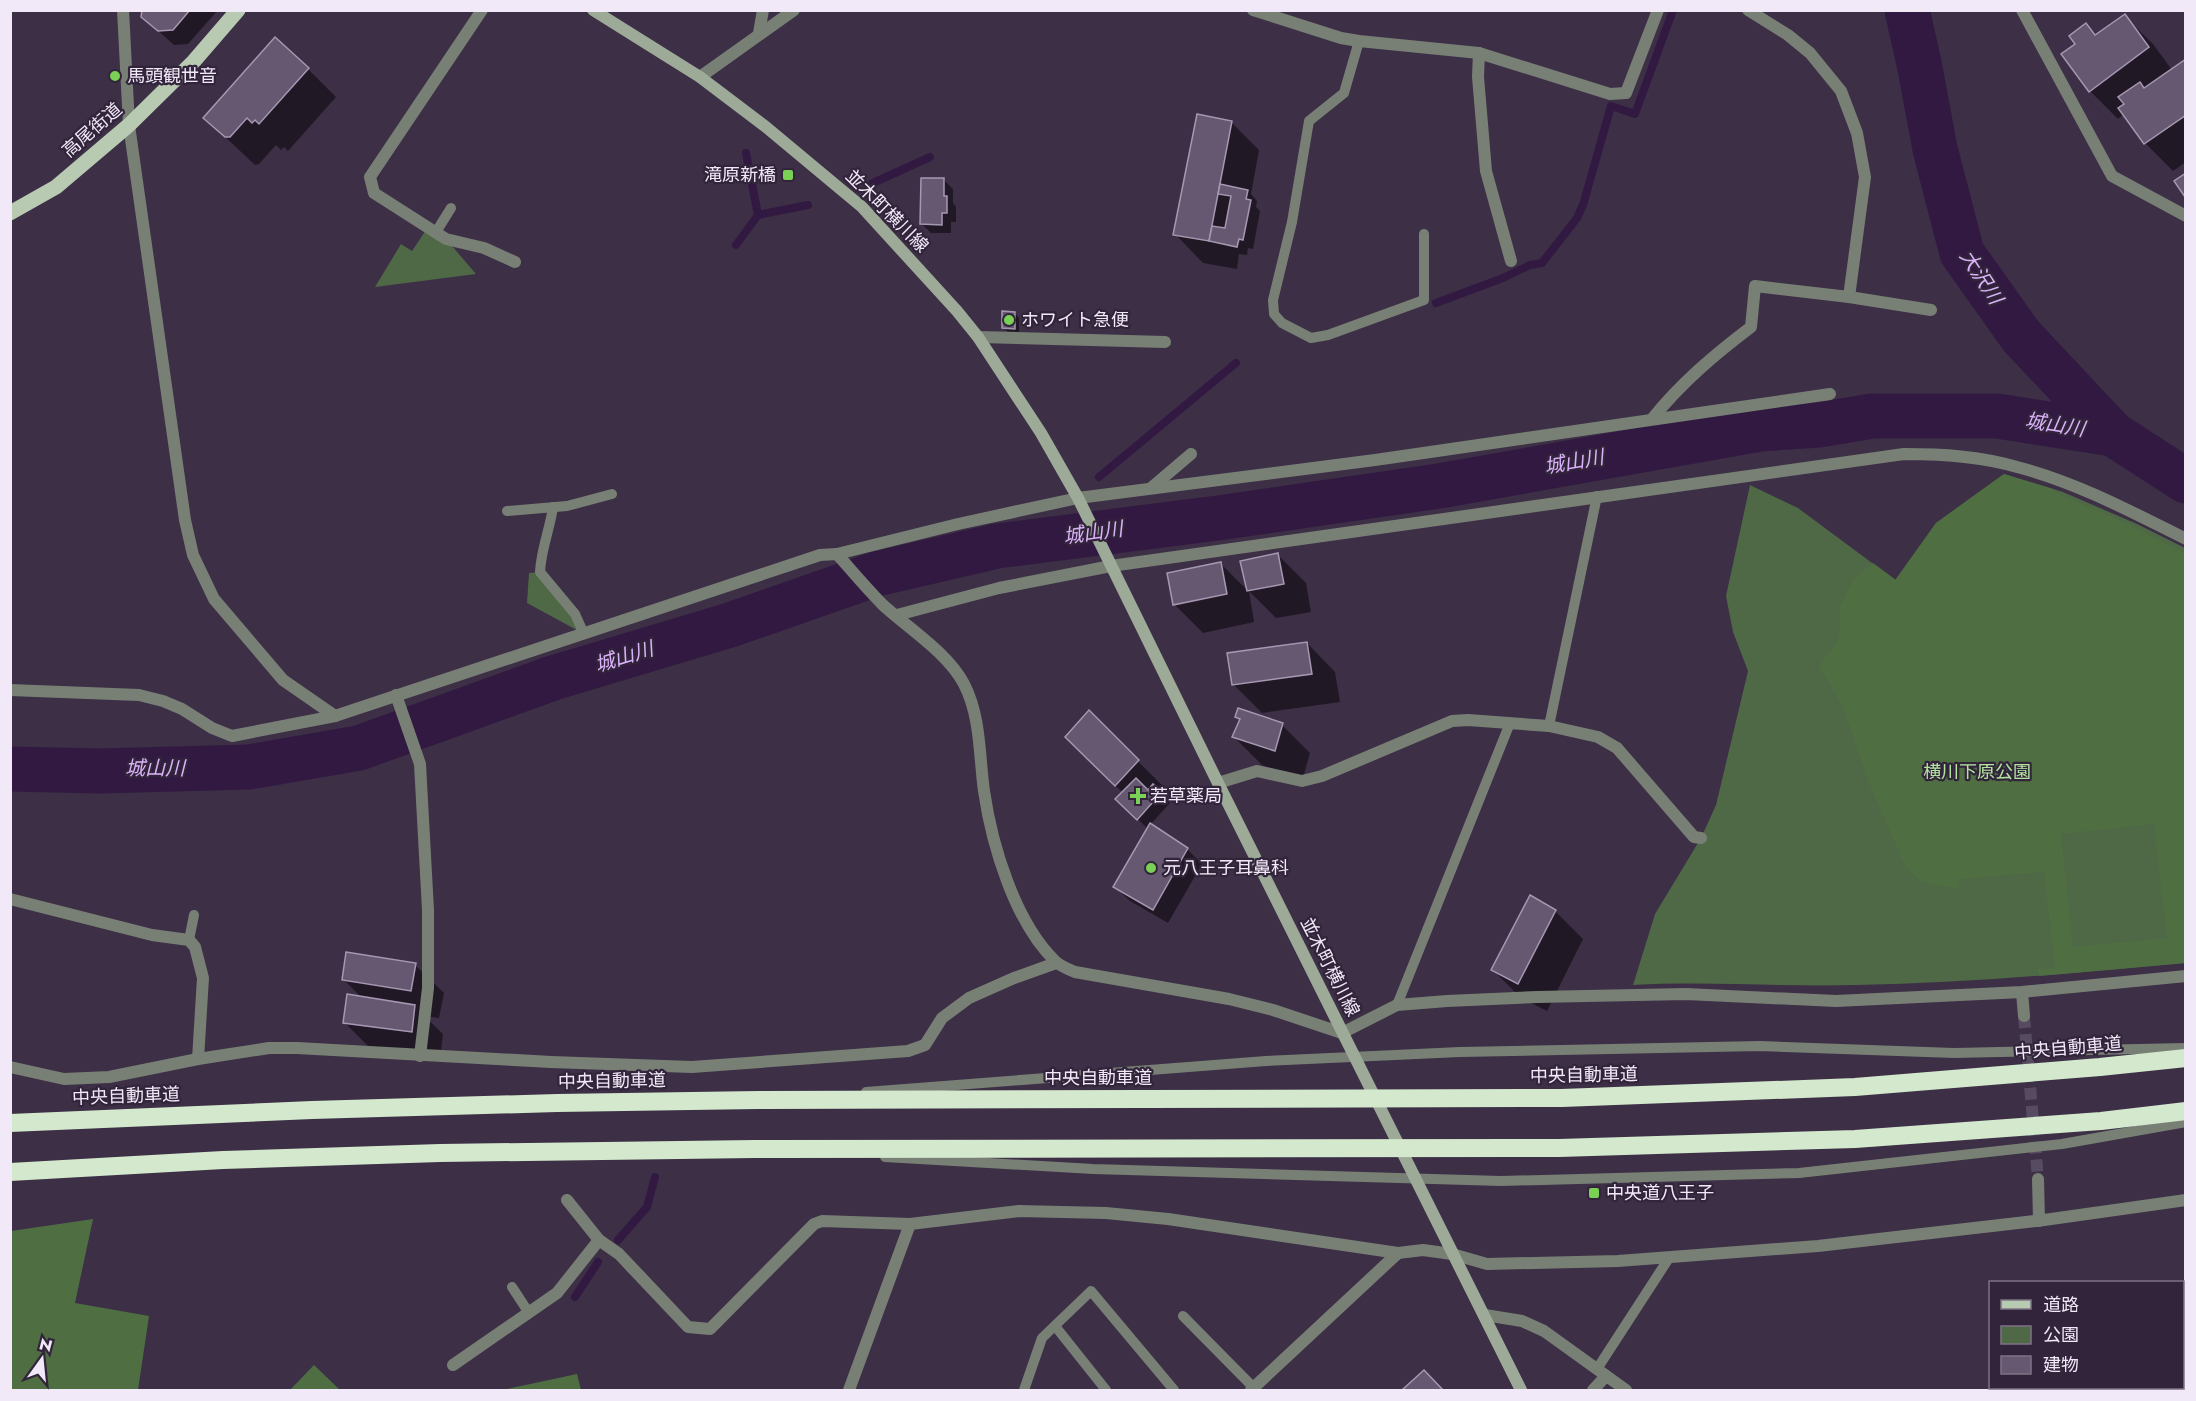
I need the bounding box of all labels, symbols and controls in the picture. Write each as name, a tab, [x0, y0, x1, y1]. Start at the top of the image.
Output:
place label: 馬頭観世音	[127, 63, 217, 89]
marker: 馬頭観世音	[108, 69, 122, 83]
street label: 高尾街道	[56, 97, 128, 163]
place label: 滝原新橋	[704, 162, 776, 188]
street label: 並木町横川線	[840, 164, 934, 258]
marker: 滝原新橋	[781, 168, 795, 182]
water label: 大沢川	[1953, 244, 2011, 312]
place label: ホワイト急便	[1021, 307, 1129, 333]
marker: ホワイト急便	[1002, 313, 1016, 327]
water label: 城山川	[2023, 406, 2089, 444]
water label: 城山川	[1542, 442, 1608, 481]
water label: 城山川	[1061, 514, 1127, 552]
water label: 城山川	[591, 634, 659, 680]
water label: 城山川	[125, 754, 187, 783]
park label: 横川下原公園	[1923, 759, 2031, 785]
place label: 若草薬局	[1150, 783, 1222, 809]
marker: 若草薬局	[1131, 789, 1145, 803]
place label: 元八王子耳鼻科	[1163, 855, 1289, 881]
marker: 元八王子耳鼻科	[1144, 861, 1158, 875]
street label: 並木町横川線	[1294, 913, 1366, 1021]
street label: 中央自動車道	[2013, 1030, 2123, 1066]
street label: 中央自動車道	[1530, 1061, 1638, 1089]
street label: 中央自動車道	[1044, 1065, 1152, 1091]
street label: 中央自動車道	[558, 1067, 666, 1095]
street label: 中央自動車道	[72, 1081, 180, 1111]
place label: 中央道八王子	[1606, 1180, 1714, 1206]
marker: 中央道八王子	[1587, 1186, 1601, 1200]
legend	[1989, 1281, 2184, 1389]
text: 道路	[2043, 1292, 2079, 1318]
text: 公園	[2043, 1322, 2079, 1348]
north arrow	[12, 1329, 72, 1389]
text: N	[37, 1332, 55, 1358]
text: 建物	[2043, 1352, 2079, 1378]

